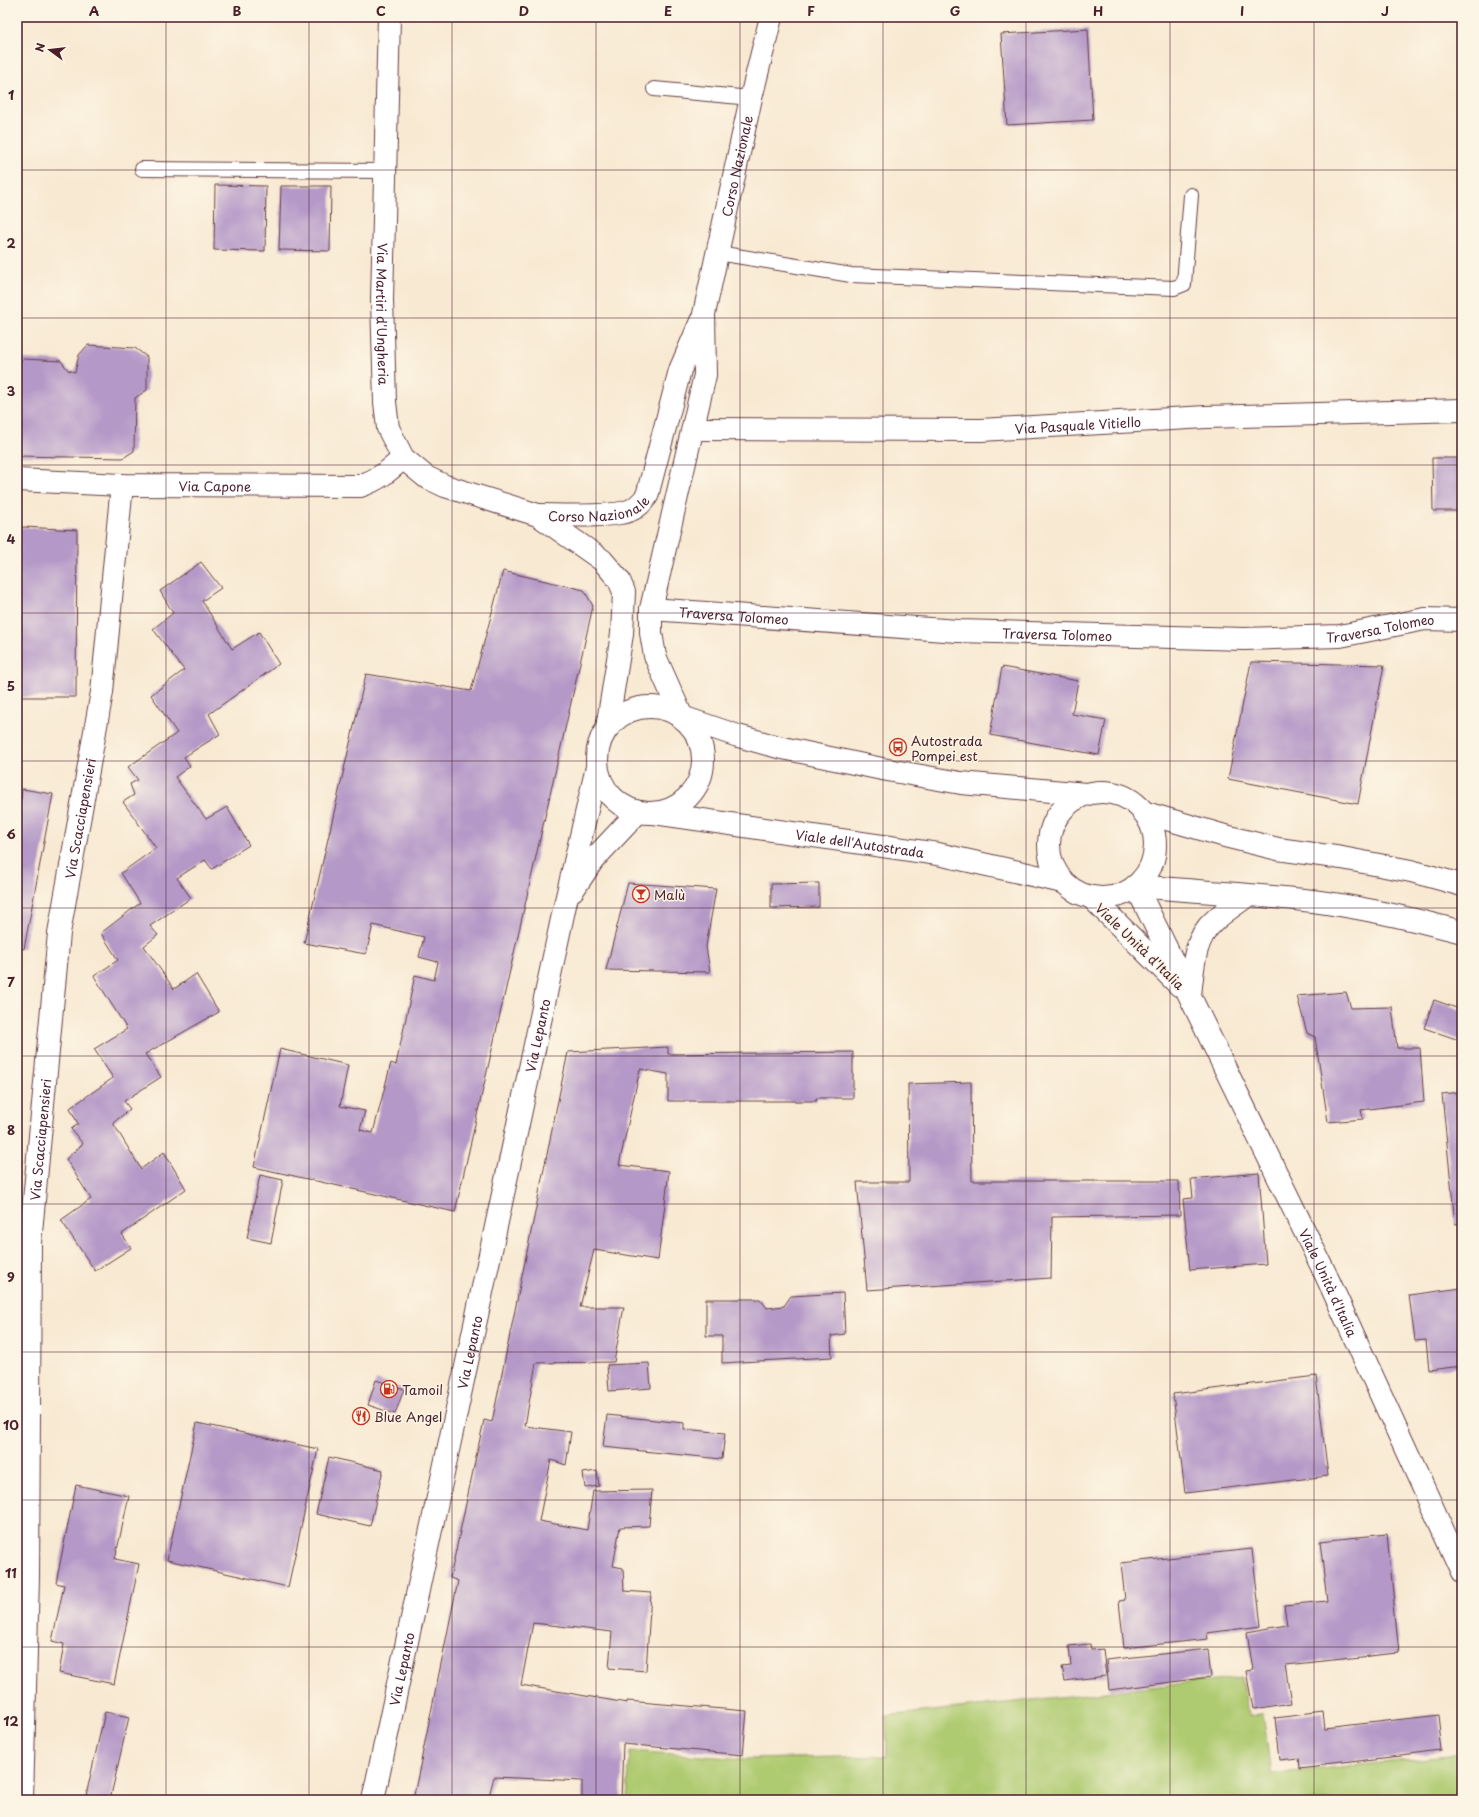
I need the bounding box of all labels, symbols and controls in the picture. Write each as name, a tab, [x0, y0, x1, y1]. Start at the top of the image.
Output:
text: A	[89, 1, 99, 20]
text: B	[233, 1, 242, 20]
text: C	[376, 1, 386, 20]
text: D	[519, 1, 529, 20]
text: E	[664, 1, 672, 20]
text: F	[807, 1, 815, 20]
text: G	[950, 1, 960, 20]
text: H	[1093, 1, 1103, 20]
text: I	[1240, 1, 1244, 20]
text: J	[1381, 1, 1389, 20]
north arrow	[30, 30, 70, 70]
text: N	[31, 41, 49, 54]
text: 1	[8, 85, 14, 104]
street label: Corso Nazionale	[716, 113, 757, 218]
text: 2	[6, 233, 16, 252]
street label: Via Martiri d'Ungheria	[372, 243, 394, 386]
text: 3	[7, 381, 16, 400]
street label: Via Pasquale Vitiello	[1014, 411, 1141, 438]
street label: Via Capone	[178, 476, 251, 495]
street label: Corso Nazionale	[548, 491, 653, 525]
text: 4	[7, 529, 16, 548]
street label: Traversa Tolomeo	[678, 602, 789, 628]
street label: Traversa Tolomeo	[1326, 609, 1435, 646]
street label: Traversa Tolomeo	[1002, 623, 1112, 645]
text: 5	[7, 676, 15, 695]
place label: Autostrada Pompei est	[911, 731, 983, 765]
bus stop icon: Autostrada Pompei est	[888, 737, 908, 757]
street label: Via Scacciapensieri	[59, 756, 100, 880]
text: 6	[6, 824, 16, 843]
street label: Viale dell'Autostrada	[794, 824, 926, 862]
bar icon: Malù	[631, 884, 651, 904]
place label: Malù	[654, 885, 685, 904]
street label: Viale Unità d'Italia	[1091, 898, 1189, 994]
text: 7	[7, 972, 15, 991]
street label: Via Lepanto	[520, 997, 554, 1074]
street label: Via Scacciapensieri	[25, 1078, 55, 1201]
text: 8	[7, 1120, 15, 1139]
street label: Viale Unità d'Italia	[1295, 1225, 1362, 1340]
text: 9	[7, 1267, 15, 1286]
street label: Via Lepanto	[452, 1314, 486, 1391]
fuel station icon: Tamoil	[379, 1379, 399, 1399]
place label: Tamoil	[402, 1380, 443, 1399]
restaurant icon: Blue Angel	[351, 1406, 371, 1426]
place label: Blue Angel	[374, 1407, 442, 1426]
text: 10	[3, 1415, 19, 1434]
text: 11	[5, 1563, 17, 1582]
street label: Via Lepanto	[384, 1630, 418, 1708]
text: 12	[3, 1711, 19, 1730]

